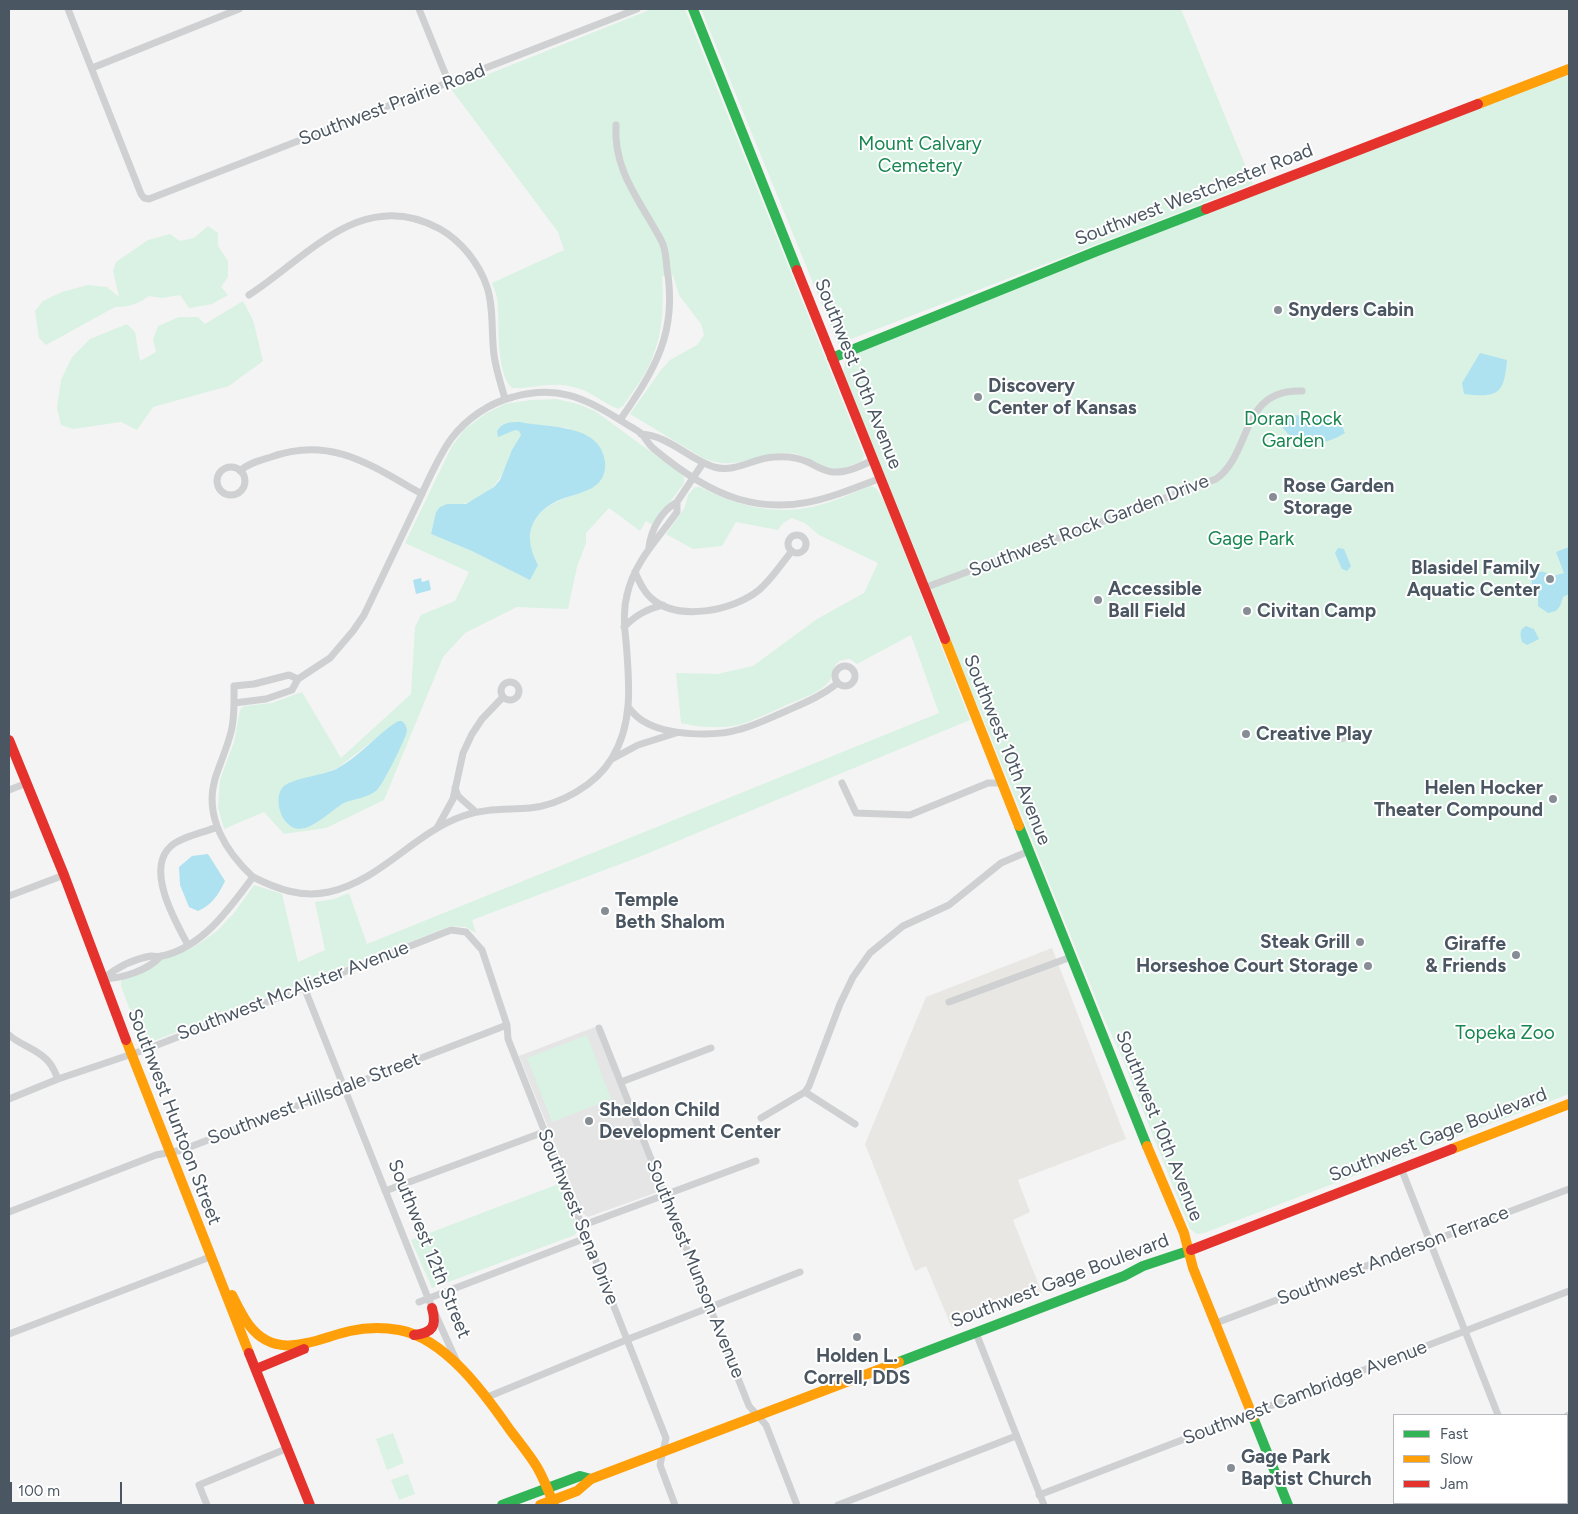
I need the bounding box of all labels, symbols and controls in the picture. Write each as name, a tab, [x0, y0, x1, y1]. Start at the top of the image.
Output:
street label: Southwest Prairie Road	[296, 59, 488, 151]
park label: Mount Calvary Cemetery	[858, 133, 982, 177]
street label: Southwest Westchester Road	[1072, 139, 1316, 251]
street label: Southwest 10th Avenue	[809, 275, 907, 473]
place label: Snyders Cabin	[1288, 299, 1414, 321]
marker: Snyders Cabin	[1272, 304, 1284, 316]
place label: Discovery Center of Kansas	[988, 375, 1137, 419]
marker: Discovery Center of Kansas	[972, 391, 984, 403]
park label: Doran Rock Garden	[1244, 408, 1342, 452]
street label: Southwest Rock Garden Drive	[966, 470, 1212, 582]
place label: Rose Garden Storage	[1283, 475, 1394, 519]
marker: Rose Garden Storage	[1267, 491, 1279, 503]
park label: Gage Park	[1208, 528, 1294, 550]
place label: Blasidel Family Aquatic Center	[1407, 557, 1540, 601]
marker: Blasidel Family Aquatic Center	[1544, 573, 1556, 585]
place label: Accessible Ball Field	[1108, 578, 1202, 622]
marker: Accessible Ball Field	[1092, 594, 1104, 606]
place label: Civitan Camp	[1257, 600, 1376, 622]
marker: Civitan Camp	[1241, 605, 1253, 617]
street label: Southwest 10th Avenue	[958, 651, 1056, 849]
place label: Creative Play	[1256, 723, 1372, 745]
marker: Creative Play	[1240, 728, 1252, 740]
place label: Helen Hocker Theater Compound	[1374, 777, 1543, 821]
marker: Helen Hocker Theater Compound	[1547, 793, 1559, 805]
place label: Temple Beth Shalom	[615, 889, 725, 933]
marker: Temple Beth Shalom	[599, 905, 611, 917]
place label: Steak Grill	[1260, 931, 1350, 953]
place label: Giraffe & Friends	[1425, 933, 1506, 977]
street label: Southwest McAlister Avenue	[174, 936, 412, 1046]
marker: Steak Grill	[1354, 936, 1366, 948]
marker: Giraffe & Friends	[1510, 949, 1522, 961]
place label: Horseshoe Court Storage	[1136, 955, 1358, 977]
marker: Horseshoe Court Storage	[1362, 960, 1374, 972]
street label: Southwest Huntoon Street	[122, 1006, 226, 1228]
park label: Topeka Zoo	[1455, 1022, 1555, 1044]
street label: Southwest 10th Avenue	[1110, 1027, 1208, 1225]
street label: Southwest Hillsdale Street	[204, 1048, 424, 1150]
street label: Southwest Gage Boulevard	[1326, 1083, 1550, 1187]
place label: Sheldon Child Development Center	[599, 1099, 781, 1143]
marker: Sheldon Child Development Center	[583, 1115, 595, 1127]
street label: Southwest Sena Drive	[532, 1126, 624, 1308]
street label: Southwest 12th Street	[383, 1156, 475, 1342]
street label: Southwest Munson Avenue	[641, 1157, 749, 1381]
street label: Southwest Anderson Terrace	[1274, 1201, 1512, 1311]
street label: Southwest Gage Boulevard	[948, 1229, 1172, 1333]
marker: Holden L. Correll, DDS	[851, 1331, 863, 1343]
street label: Southwest Cambridge Avenue	[1180, 1336, 1430, 1450]
place label: Holden L. Correll, DDS	[804, 1345, 910, 1389]
legend	[1393, 1414, 1568, 1504]
text: Fast	[1440, 1425, 1468, 1443]
place label: Gage Park Baptist Church	[1241, 1446, 1372, 1490]
text: Slow	[1440, 1450, 1473, 1468]
marker: Gage Park Baptist Church	[1225, 1462, 1237, 1474]
scale bar	[12, 1472, 125, 1504]
text: Jam	[1440, 1475, 1468, 1493]
text: 100 m	[18, 1482, 60, 1500]

